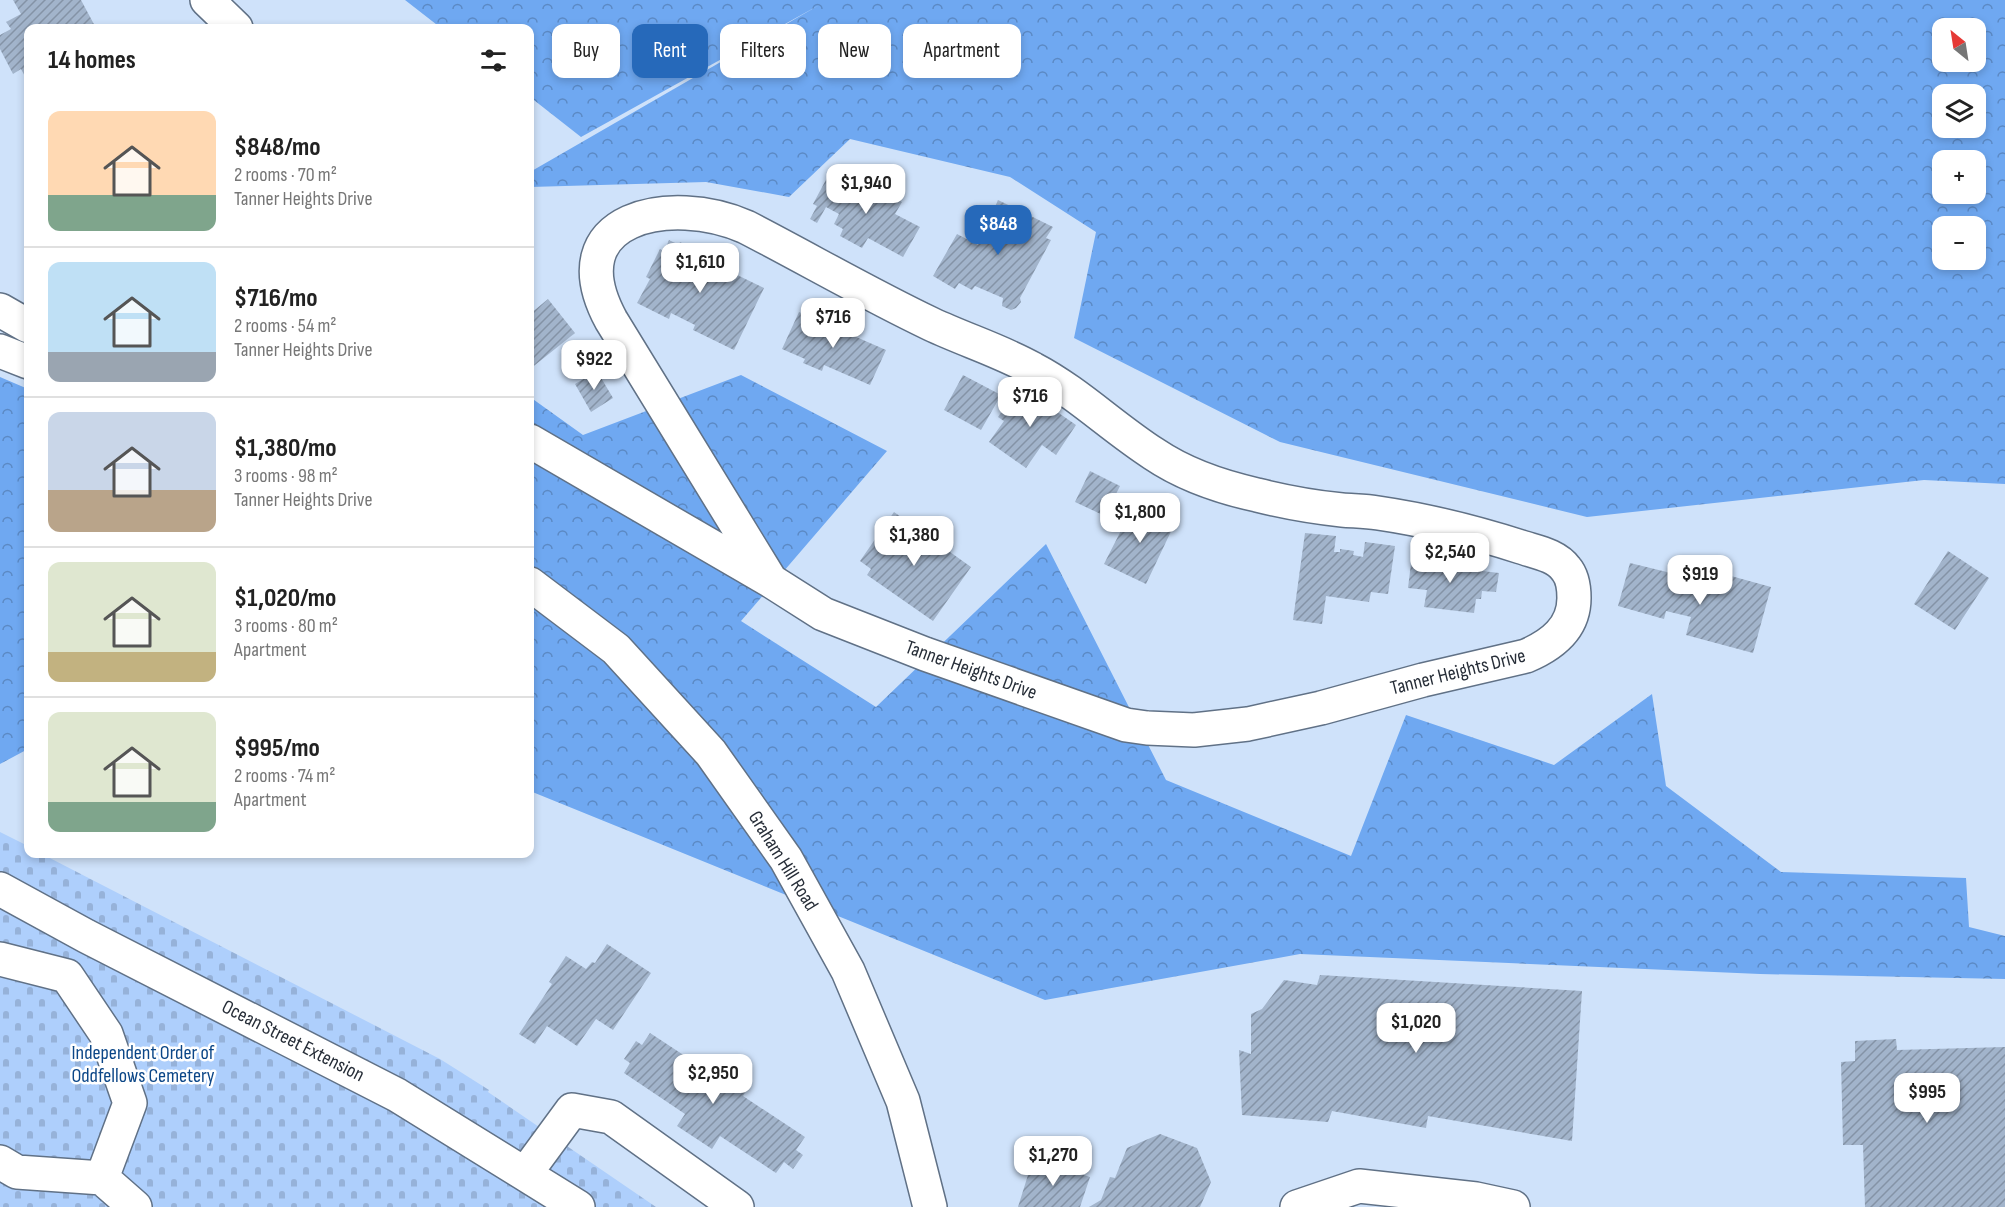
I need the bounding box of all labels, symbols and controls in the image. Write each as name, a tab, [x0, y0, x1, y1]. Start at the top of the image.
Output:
north arrow	[1932, 18, 1986, 72]
map controls	[1932, 18, 1986, 270]
chip: Buy	[552, 24, 620, 78]
chip: Rent	[632, 24, 708, 78]
chip: Filters	[720, 24, 806, 78]
chip: New	[818, 24, 891, 78]
chip: Apartment	[903, 24, 1021, 78]
icon: filters	[477, 44, 510, 77]
text: 14 homes	[48, 45, 136, 76]
button: layers	[1932, 84, 1986, 138]
text: $848/mo	[234, 132, 321, 163]
icon: home	[96, 135, 168, 207]
button: +	[1932, 150, 1986, 204]
text: 2 rooms · 70 m²	[234, 163, 337, 187]
pin: $1,940	[817, 164, 915, 215]
text: $1,940	[840, 171, 892, 195]
text: Tanner Heights Drive	[234, 187, 372, 211]
pin: $848	[962, 205, 1034, 256]
text: $848	[979, 212, 1017, 236]
button: −	[1932, 216, 1986, 270]
pin: $1,610	[651, 243, 749, 294]
text: $1,610	[675, 250, 725, 274]
text: $716/mo	[234, 283, 318, 314]
icon: home	[96, 286, 168, 358]
pin: $716	[797, 298, 869, 349]
text: $716	[815, 305, 851, 329]
text: 2 rooms · 54 m²	[234, 314, 336, 338]
text: Tanner Heights Drive	[234, 338, 372, 362]
pin: $922	[558, 340, 630, 391]
text: $922	[575, 347, 613, 371]
pin: $716	[994, 377, 1066, 428]
text: $716	[1012, 384, 1048, 408]
text: $1,380/mo	[234, 433, 337, 464]
icon: home	[96, 436, 168, 508]
text: 3 rooms · 98 m²	[234, 464, 338, 488]
text: Tanner Heights Drive	[234, 488, 372, 512]
pin: $1,800	[1091, 493, 1189, 544]
text: $1,800	[1114, 500, 1166, 524]
pin: $1,380	[865, 516, 963, 567]
text: $1,380	[889, 523, 940, 547]
pin: $2,540	[1401, 533, 1499, 584]
text: $2,540	[1424, 540, 1476, 564]
pin: $919	[1664, 555, 1736, 606]
text: $919	[1681, 562, 1719, 586]
text: $1,020/mo	[234, 583, 336, 614]
icon: home	[96, 586, 168, 658]
text: 3 rooms · 80 m²	[234, 614, 338, 638]
street label: Tanner Heights Drive	[902, 635, 1040, 705]
text: Apartment	[234, 638, 307, 662]
street label: Tanner Heights Drive	[1388, 644, 1528, 700]
text: $995/mo	[234, 733, 320, 764]
icon: home	[96, 736, 168, 808]
text: 2 rooms · 74 m²	[234, 764, 335, 788]
text: Apartment	[234, 788, 307, 812]
street label: Graham Hill Road	[743, 807, 823, 915]
street label: Ocean Street Extension	[218, 995, 368, 1087]
pin: $1,020	[1367, 1003, 1465, 1054]
text: $1,020	[1391, 1010, 1441, 1034]
park label: Independent Order of Oddfellows Cemetery	[71, 1041, 215, 1088]
pin: $2,950	[664, 1054, 762, 1105]
text: $2,950	[687, 1061, 739, 1085]
pin: $995	[1891, 1073, 1963, 1124]
text: $995	[1908, 1080, 1946, 1104]
pin: $1,270	[1004, 1136, 1102, 1187]
text: $1,270	[1028, 1143, 1078, 1167]

